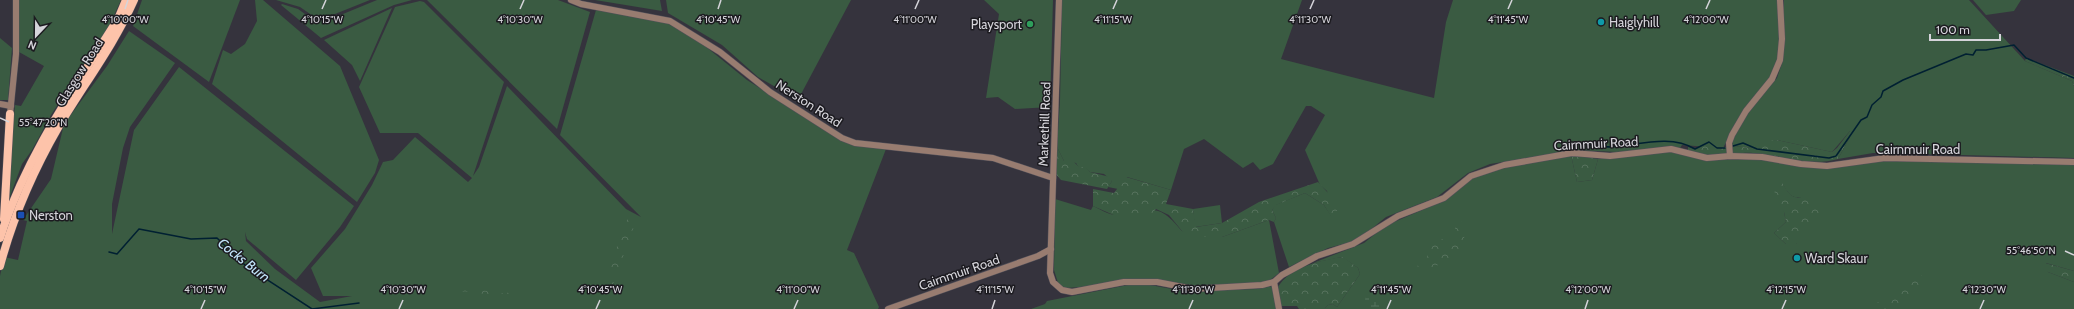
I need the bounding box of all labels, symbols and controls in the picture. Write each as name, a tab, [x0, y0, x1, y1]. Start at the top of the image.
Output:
text: 4°10'00"W	[101, 13, 149, 26]
text: 4°10'15"W	[301, 13, 343, 26]
text: 4°10'30"W	[497, 13, 543, 26]
text: 4°10'45"W	[696, 13, 741, 26]
text: 4°11'00"W	[893, 13, 937, 26]
text: 4°11'15"W	[1094, 13, 1133, 26]
text: 4°11'30"W	[1289, 13, 1331, 26]
text: 4°11'45"W	[1488, 13, 1529, 26]
text: 4°12'00"W	[1683, 13, 1729, 26]
place label: Haiglyhill	[1609, 14, 1659, 30]
north arrow	[16, 16, 56, 56]
place label: Playsport	[971, 16, 1023, 32]
scale bar	[1930, 16, 2000, 42]
marker: Haiglyhill	[1596, 17, 1606, 27]
marker: Playsport	[1025, 19, 1035, 29]
text: 100 m	[1936, 22, 1970, 37]
street label: Glasgow Road	[52, 35, 106, 109]
text: N	[26, 37, 38, 53]
street label: Nerston Road	[773, 76, 845, 130]
street label: Markethill Road	[1035, 82, 1053, 166]
text: 55°47'20"N	[19, 116, 67, 129]
street label: Cairnmuir Road	[1553, 133, 1639, 153]
street label: Cairnmuir Road	[1876, 141, 1960, 157]
place label: Nerston	[29, 207, 73, 223]
marker: Nerston	[16, 210, 26, 220]
water label: Cocks Burn	[214, 234, 274, 286]
text: 55°46'50"N	[2006, 244, 2056, 257]
place label: Ward Skaur	[1805, 250, 1868, 266]
street label: Cairnmuir Road	[916, 251, 1002, 293]
marker: Ward Skaur	[1792, 253, 1802, 263]
text: 4°10'15"W	[184, 283, 226, 296]
text: 4°10'30"W	[380, 283, 426, 296]
text: 4°10'45"W	[578, 283, 623, 296]
text: 4°11'00"W	[776, 283, 820, 296]
text: 4°11'15"W	[976, 283, 1015, 296]
text: 4°11'30"W	[1172, 283, 1214, 296]
text: 4°11'45"W	[1371, 283, 1412, 296]
text: 4°12'00"W	[1565, 283, 1611, 296]
text: 4°12'15"W	[1766, 283, 1807, 296]
text: 4°12'30"W	[1962, 283, 2006, 296]

